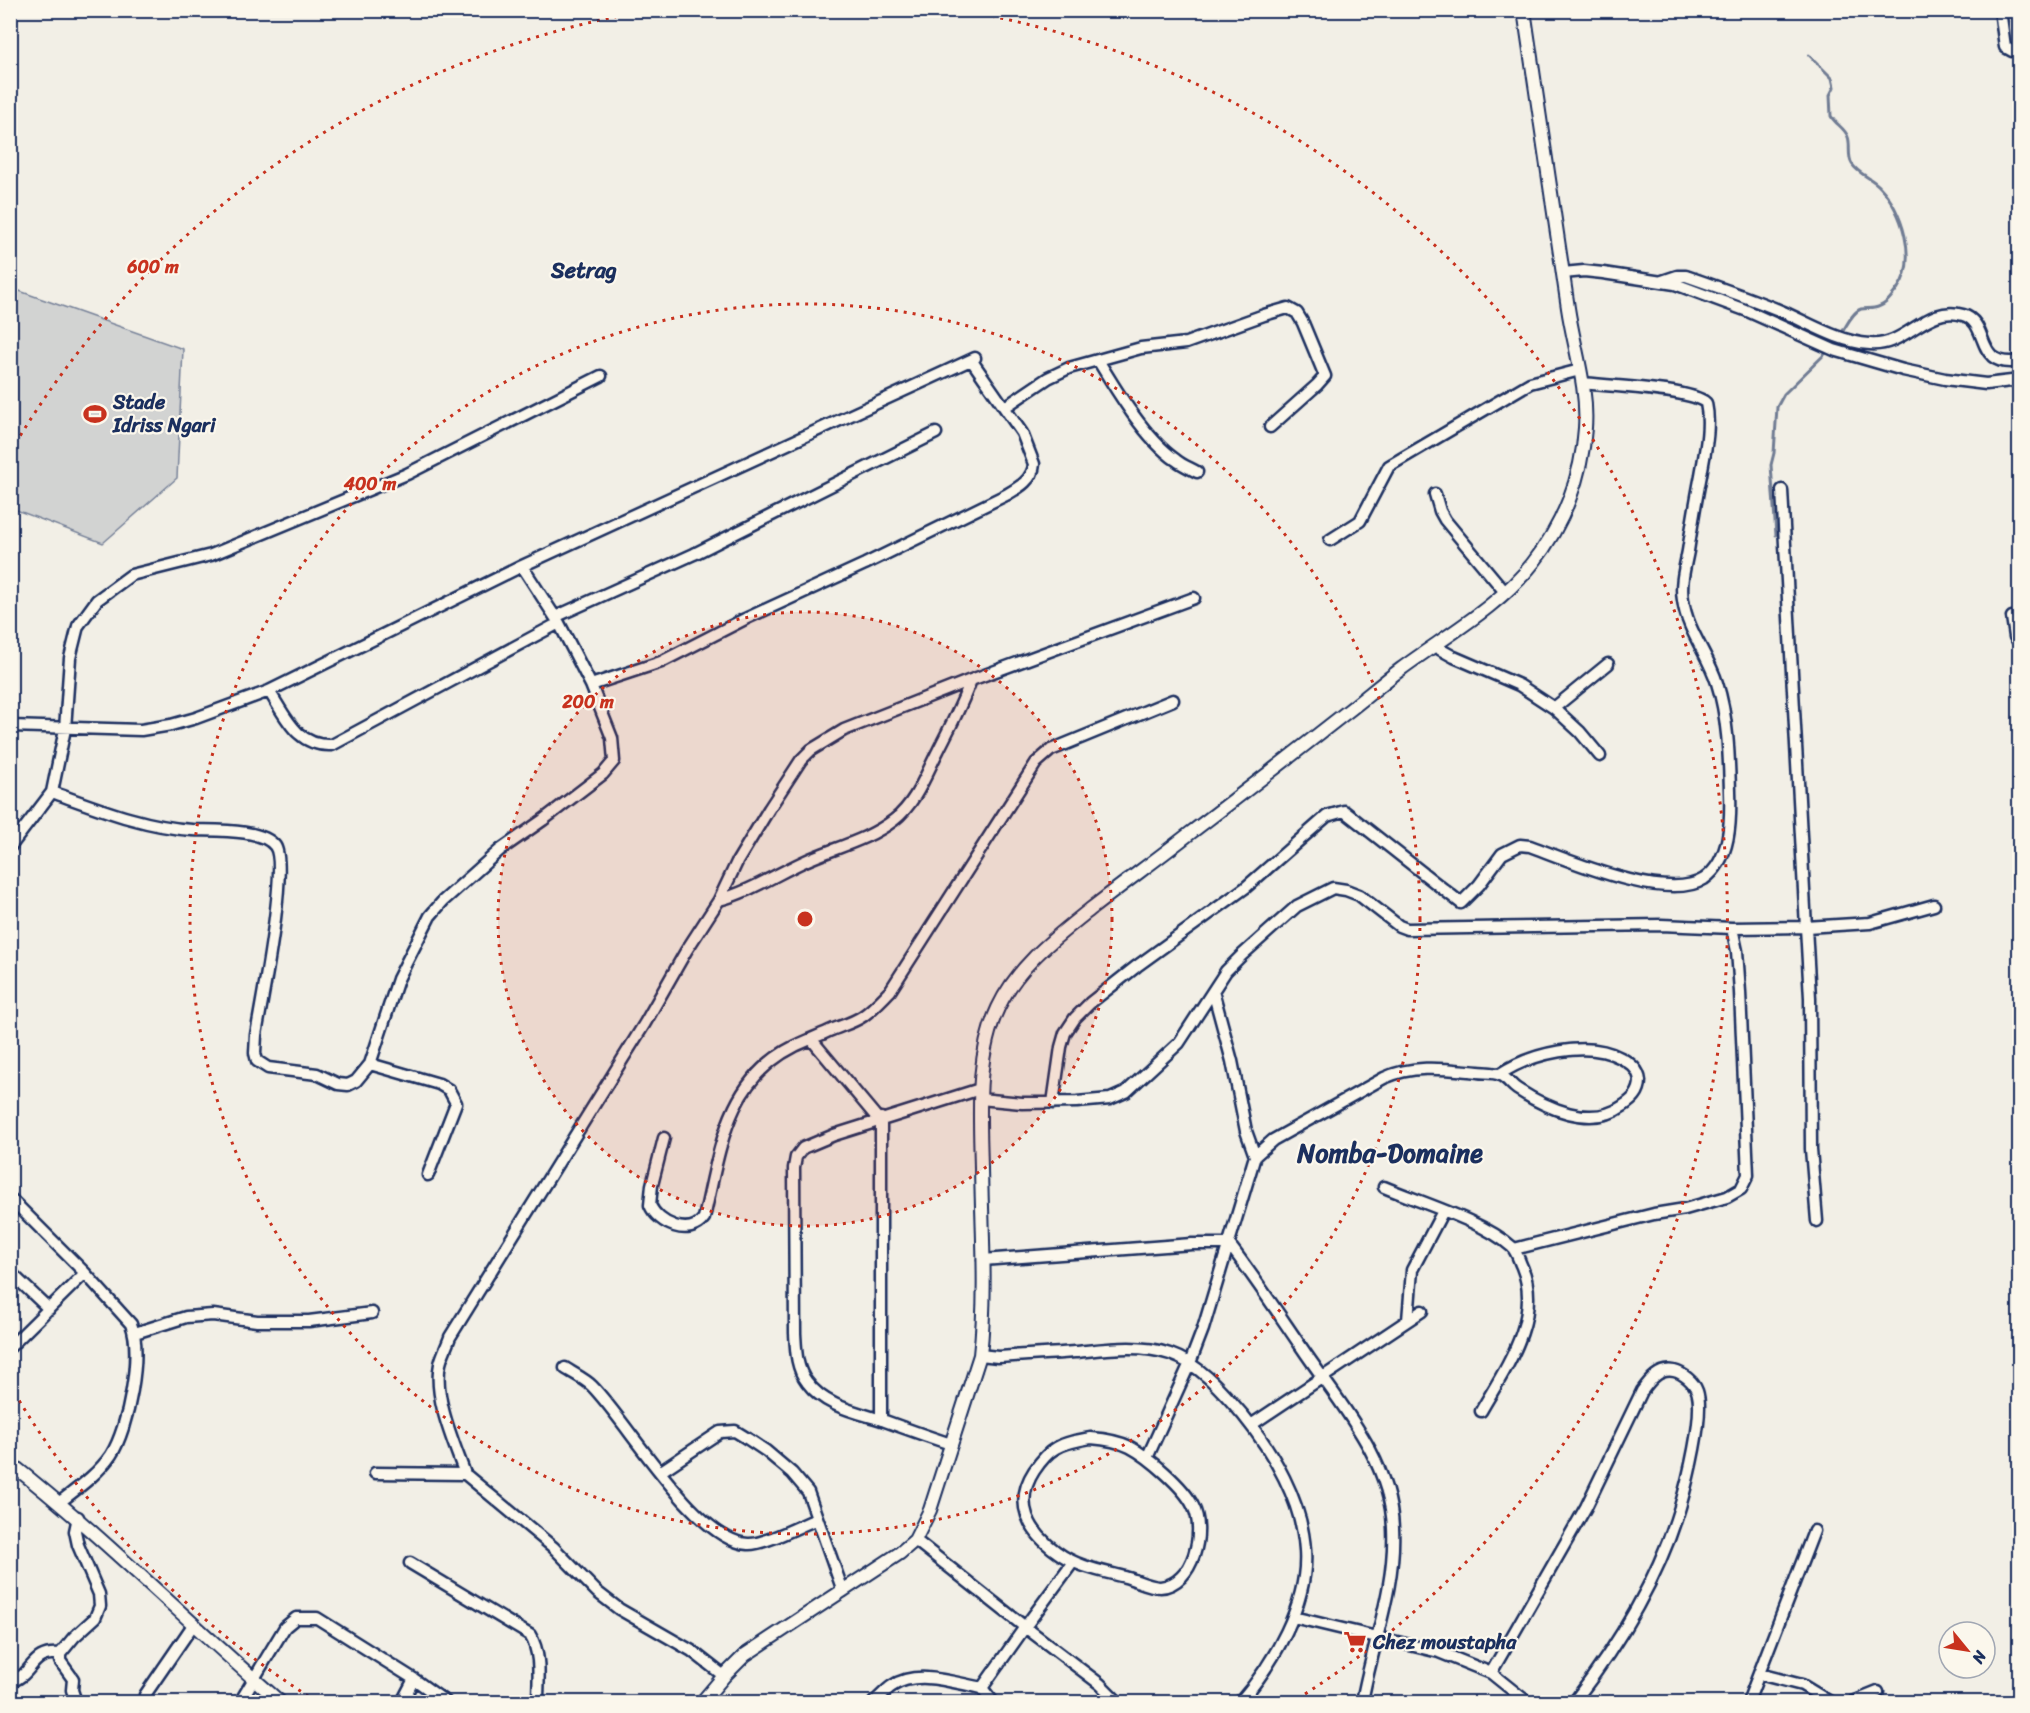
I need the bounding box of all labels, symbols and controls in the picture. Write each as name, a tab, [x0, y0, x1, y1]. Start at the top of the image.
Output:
text: 600 m	[126, 251, 179, 283]
district label: Setrag	[550, 251, 617, 290]
place label: Stade Idriss Ngari	[112, 385, 217, 443]
sports icon: Stade Idriss Ngari	[82, 401, 108, 427]
text: 400 m	[343, 468, 396, 500]
text: 200 m	[561, 686, 614, 718]
centre of rings	[795, 909, 815, 929]
district label: Nomba-Domaine	[1296, 1130, 1483, 1176]
north arrow	[1937, 1620, 1997, 1680]
place label: Chez moustapha	[1372, 1625, 1517, 1660]
supermarket icon: Chez moustapha	[1342, 1629, 1368, 1655]
text: N	[1964, 1644, 1995, 1670]

